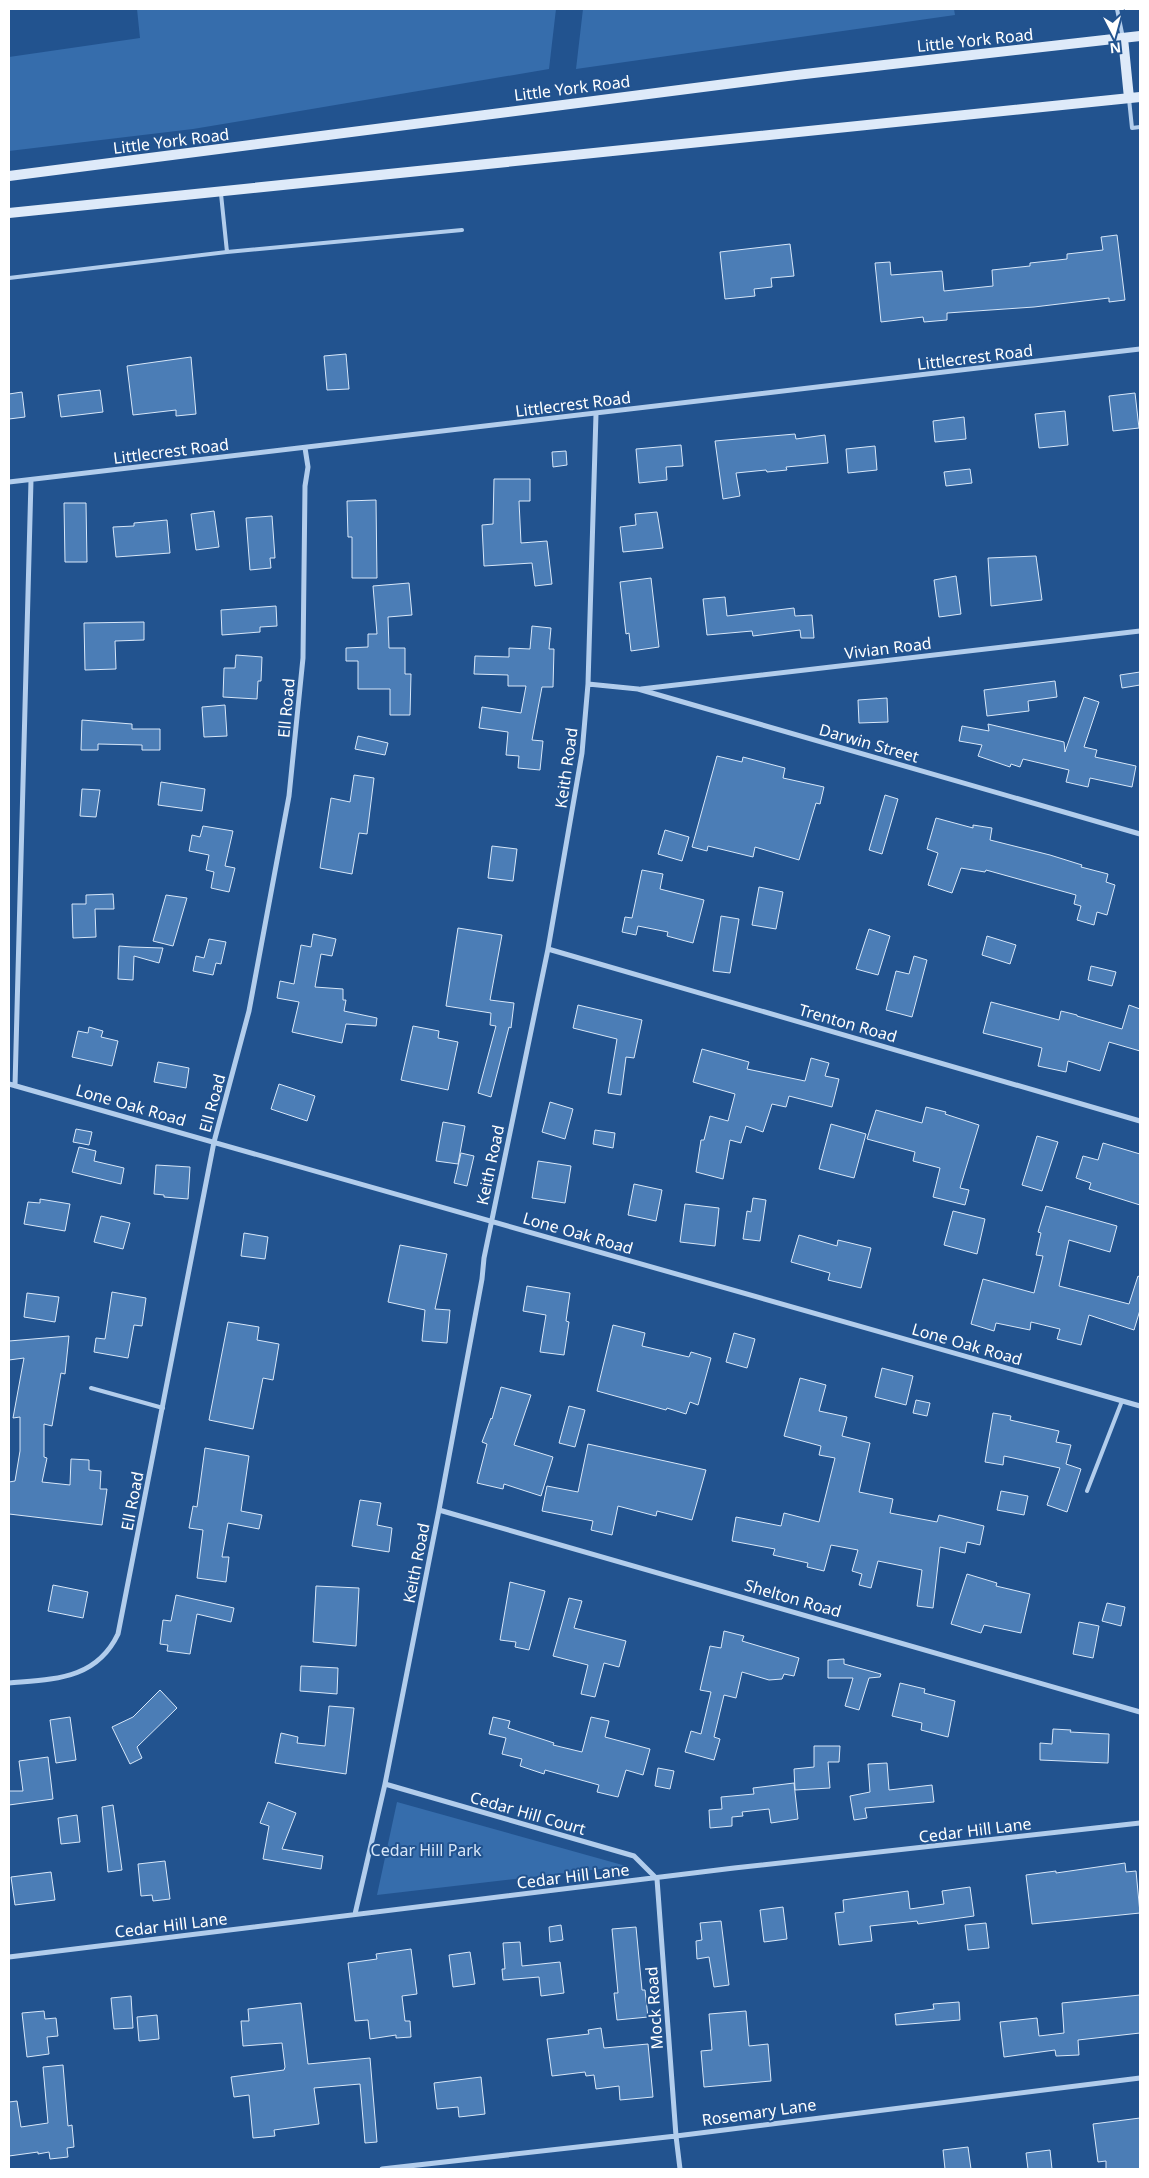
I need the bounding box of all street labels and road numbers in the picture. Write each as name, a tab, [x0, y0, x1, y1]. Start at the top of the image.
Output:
street label: Little York Road	[916, 23, 1034, 57]
street label: Little York Road	[513, 70, 631, 106]
street label: Little York Road	[112, 123, 230, 159]
street label: Littlecrest Road	[916, 339, 1034, 375]
street label: Littlecrest Road	[514, 386, 632, 422]
street label: Littlecrest Road	[112, 433, 230, 469]
street label: Vivian Road	[843, 632, 933, 664]
street label: Ell Road	[272, 677, 300, 739]
street label: Darwin Street	[817, 718, 922, 768]
street label: Keith Road	[549, 726, 583, 810]
street label: Trenton Road	[796, 998, 900, 1048]
street label: Ell Road	[194, 1071, 230, 1135]
street label: Lone Oak Road	[73, 1079, 189, 1131]
street label: Keith Road	[471, 1123, 509, 1207]
street label: Lone Oak Road	[520, 1207, 636, 1259]
street label: Lone Oak Road	[909, 1318, 1025, 1370]
street label: Ell Road	[116, 1470, 148, 1532]
street label: Keith Road	[397, 1521, 435, 1605]
street label: Shelton Road	[742, 1574, 844, 1622]
street label: Cedar Hill Court	[468, 1786, 589, 1840]
street label: Cedar Hill Lane	[917, 1812, 1033, 1848]
street label: Cedar Hill Lane	[515, 1858, 631, 1894]
street label: Cedar Hill Lane	[113, 1907, 229, 1943]
street label: Mock Road	[640, 1966, 668, 2050]
street label: Rosemary Lane	[700, 2093, 818, 2131]

